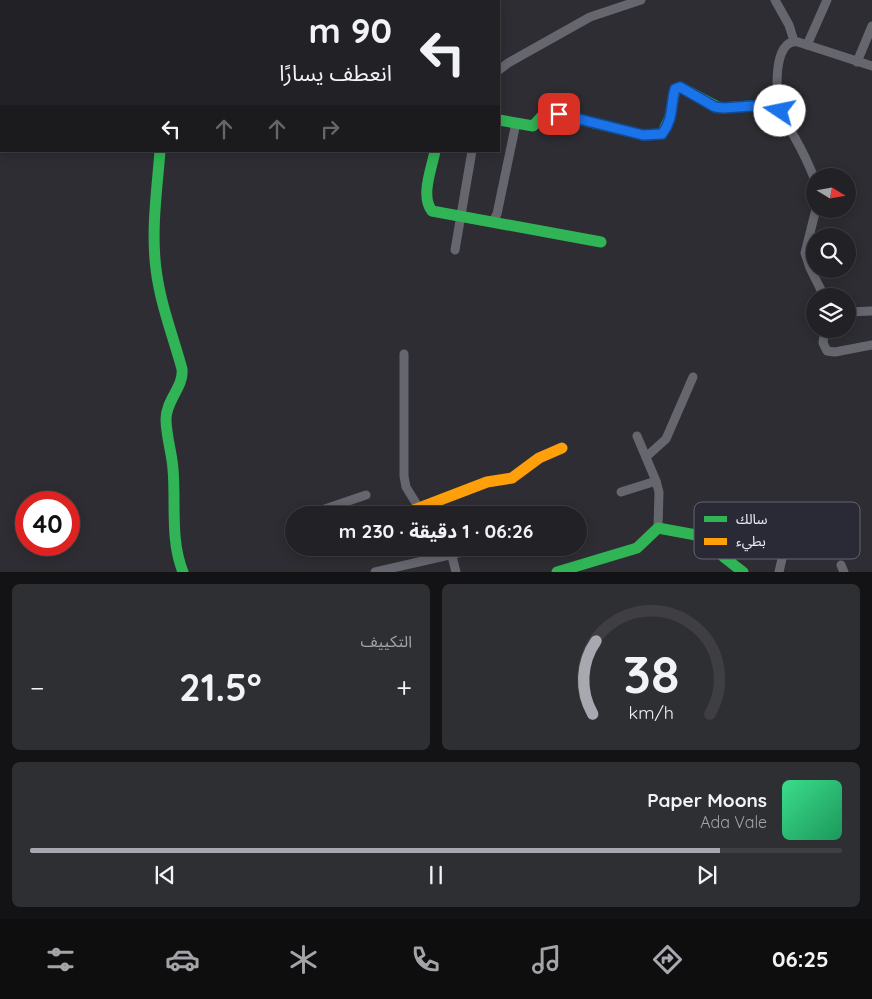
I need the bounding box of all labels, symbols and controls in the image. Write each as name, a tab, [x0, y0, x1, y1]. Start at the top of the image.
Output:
text: 90 m	[309, 8, 392, 52]
icon: left	[410, 20, 475, 85]
text: انعطف يسارًا	[279, 59, 392, 87]
position arrow	[753, 84, 805, 136]
pin	[538, 93, 580, 135]
icon: arrive	[545, 100, 573, 128]
icon: left	[157, 115, 185, 143]
icon: ahead	[210, 115, 238, 143]
icon: ahead	[263, 115, 291, 143]
icon: right	[316, 115, 344, 143]
north arrow	[806, 168, 856, 218]
map controls	[806, 168, 856, 338]
button: search	[806, 228, 856, 278]
button: layers	[806, 288, 856, 338]
speed limit sign: 40	[15, 491, 80, 556]
legend	[694, 502, 860, 559]
text: سالك	[736, 510, 768, 528]
text: 06:26 · 1 دقيقة · 230 m	[339, 519, 533, 543]
text: بطيء	[736, 532, 766, 552]
text: التكييف	[360, 631, 412, 651]
text: 38	[623, 641, 679, 706]
text: 21.5°	[179, 663, 262, 711]
text: −	[30, 670, 45, 705]
text: +	[396, 670, 412, 705]
text: km/h	[628, 701, 674, 723]
text: Paper Moons	[647, 788, 767, 812]
text: Ada Vale	[700, 812, 767, 832]
icon: previous	[151, 861, 179, 889]
icon: pause	[422, 861, 450, 889]
icon: next	[693, 861, 721, 889]
icon: filters	[43, 942, 78, 977]
icon: car	[165, 942, 200, 977]
icon: climate	[286, 942, 321, 977]
icon: phone	[408, 942, 443, 977]
icon: music	[529, 942, 564, 977]
icon: directions	[650, 942, 685, 977]
text: 06:25	[772, 945, 829, 973]

